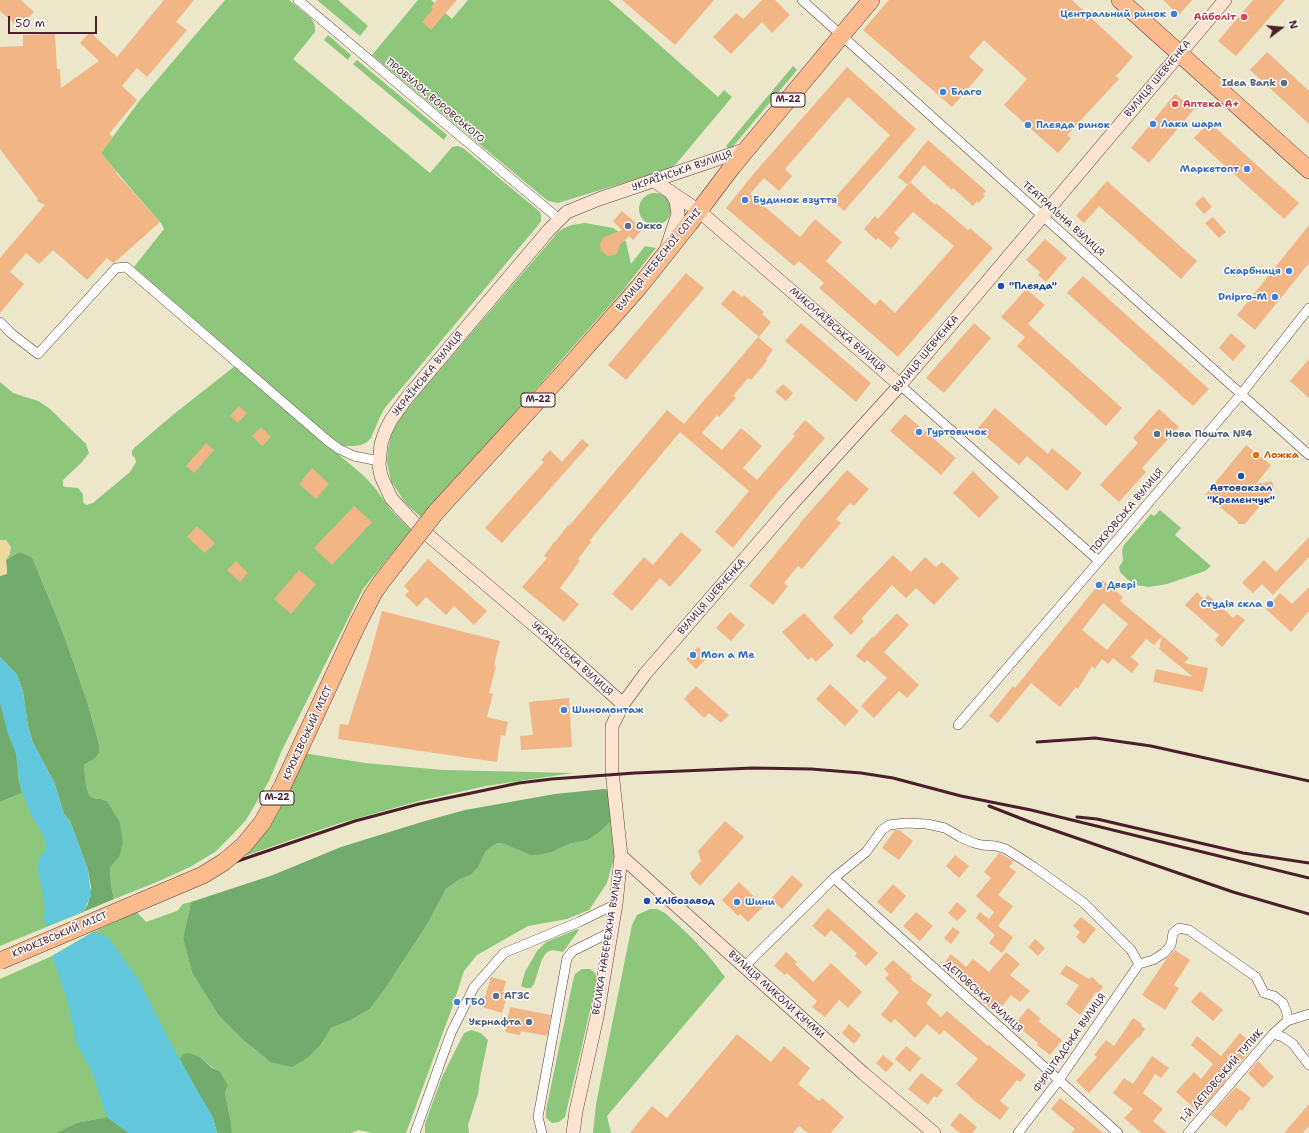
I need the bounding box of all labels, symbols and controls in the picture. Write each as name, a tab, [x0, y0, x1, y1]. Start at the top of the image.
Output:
scale bar	[10, 8, 99, 34]
place label: Центральний ринок	[1060, 8, 1166, 20]
north arrow	[1261, 8, 1301, 48]
marker: Центральний ринок	[1169, 9, 1179, 19]
place label: Айболіт	[1194, 11, 1236, 23]
marker: Айболіт	[1239, 12, 1249, 22]
text: 50 m	[15, 15, 45, 31]
text: N	[1285, 18, 1301, 31]
street label: ВУЛИЦЯ ШЕВЧЕНКА	[1122, 38, 1194, 120]
street label: ПРОВУЛОК ВОРОВСЬКОГО	[384, 56, 486, 146]
place label: Idea Bank	[1222, 77, 1276, 89]
marker: Idea Bank	[1279, 78, 1289, 88]
place label: Благо	[951, 86, 982, 98]
marker: Благо	[938, 87, 948, 97]
road number: М-22	[771, 93, 805, 107]
place label: Аптека А+	[1183, 98, 1239, 110]
marker: Аптека А+	[1170, 99, 1180, 109]
place label: Лаки шарм	[1161, 118, 1222, 130]
place label: Плеяда ринок	[1036, 119, 1110, 131]
marker: Лаки шарм	[1148, 119, 1158, 129]
marker: Плеяда ринок	[1023, 120, 1033, 130]
street label: УКРАЇНСЬКА ВУЛИЦЯ	[630, 148, 734, 194]
place label: Маркетопт	[1180, 163, 1239, 175]
marker: Маркетопт	[1242, 164, 1252, 174]
street label: ТЕАТРАЛЬНА ВУЛИЦЯ	[1019, 179, 1107, 259]
place label: Будинок взуття	[753, 194, 837, 206]
marker: Будинок взуття	[740, 195, 750, 205]
street label: ВУЛИЦЯ НЕБЕСНОЇ СОТНІ	[614, 206, 704, 314]
place label: Окко	[636, 220, 662, 232]
marker: Окко	[623, 221, 633, 231]
place label: Скарбниця	[1224, 265, 1281, 277]
marker: Скарбниця	[1284, 266, 1294, 276]
place label: "Плеяда"	[1009, 280, 1057, 292]
marker: "Плеяда"	[996, 281, 1006, 291]
street label: МИКОЛАЇВСЬКА ВУЛИЦЯ	[787, 285, 887, 375]
place label: Dnipro-M	[1218, 291, 1267, 303]
marker: Dnipro-M	[1270, 292, 1280, 302]
street label: ВУЛИЦЯ ШЕВЧЕНКА	[890, 313, 962, 395]
street label: УКРАЇНСЬКА ВУЛИЦЯ	[390, 329, 466, 419]
road number: М-22	[521, 393, 555, 407]
place label: Гуртовичок	[927, 426, 987, 438]
marker: Гуртовичок	[914, 427, 924, 437]
place label: Нова Пошта №4	[1165, 428, 1252, 440]
marker: Нова Пошта №4	[1152, 429, 1162, 439]
place label: Ложка	[1264, 449, 1299, 461]
marker: Ложка	[1251, 450, 1261, 460]
street label: ПОКРОВСЬКА ВУЛИЦЯ	[1088, 466, 1166, 556]
marker: Автовокзал "Кременчук"	[1236, 471, 1246, 481]
place label: Автовокзал "Кременчук"	[1207, 482, 1275, 506]
street label: ВУЛИЦЯ ШЕВЧЕНКА	[676, 556, 748, 638]
place label: Двері	[1107, 579, 1136, 591]
marker: Двері	[1094, 580, 1104, 590]
place label: Студія скла	[1200, 598, 1262, 610]
marker: Студія скла	[1265, 599, 1275, 609]
street label: УКРАЇНСЬКА ВУЛИЦЯ	[529, 619, 615, 699]
place label: Mon a Me	[701, 649, 754, 661]
marker: Mon a Me	[688, 650, 698, 660]
street label: КРЮКІВСЬКИЙ МІСТ	[281, 684, 335, 782]
place label: Шиномонтаж	[572, 704, 643, 716]
marker: Шиномонтаж	[559, 705, 569, 715]
road number: М-22	[260, 791, 294, 805]
street label: ВЕЛИКА НАБЕРЕЖНА ВУЛИЦЯ	[591, 868, 625, 1016]
place label: Хлібозавод	[655, 895, 715, 907]
marker: Хлібозавод	[642, 896, 652, 906]
place label: Шини	[745, 896, 775, 908]
marker: Шини	[732, 897, 742, 907]
street label: КРЮКІВСЬКИЙ МІСТ	[10, 909, 110, 961]
street label: ВУЛИЦЯ МИКОЛИ КУЧМИ	[725, 949, 827, 1041]
street label: ДЕПОВСЬКА ВУЛИЦЯ	[941, 959, 1025, 1035]
place label: АГЗС	[504, 990, 529, 1002]
marker: АГЗС	[491, 991, 501, 1001]
street label: ФУРШТАДСЬКА ВУЛИЦЯ	[1031, 991, 1109, 1095]
place label: ГБО	[465, 996, 485, 1008]
marker: ГБО	[452, 997, 462, 1007]
place label: Укрнафта	[469, 1016, 521, 1028]
marker: Укрнафта	[524, 1017, 534, 1027]
street label: 1-Й ДЕПОВСЬКИЙ ТУПИК	[1178, 1027, 1266, 1125]

